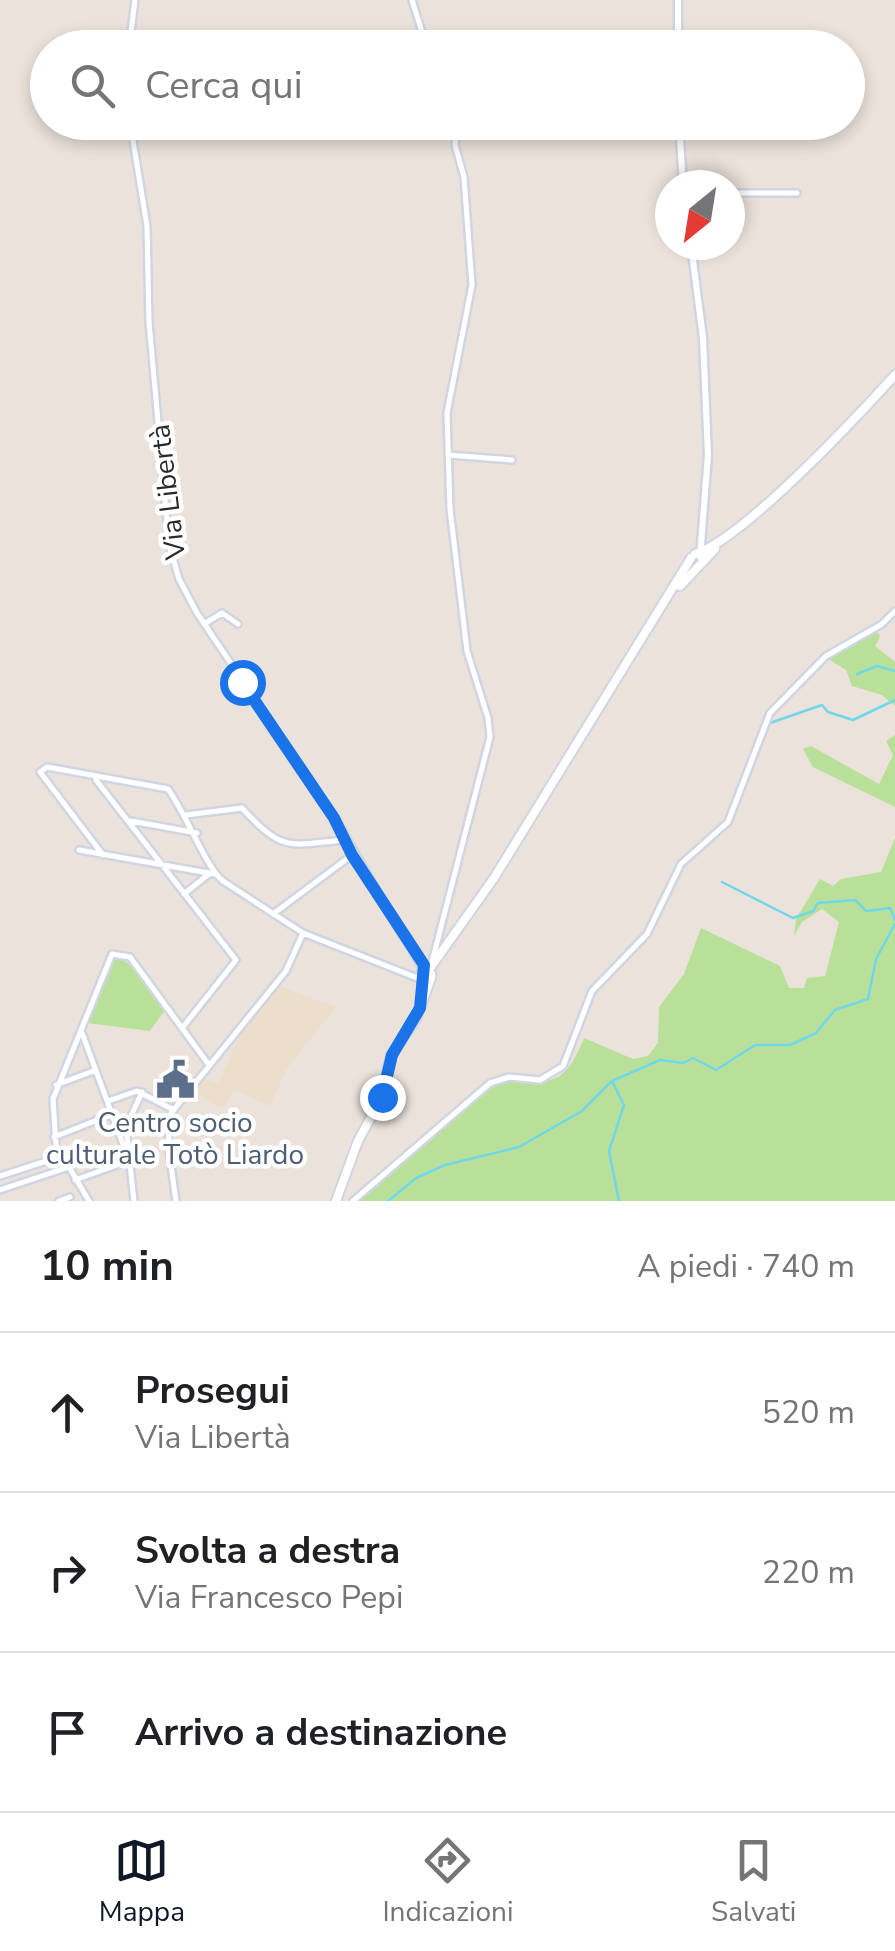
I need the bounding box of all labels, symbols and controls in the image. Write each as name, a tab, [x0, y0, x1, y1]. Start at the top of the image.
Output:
search box	[30, 30, 865, 140]
icon: search	[65, 58, 120, 113]
text: Cerca qui	[145, 60, 302, 111]
north arrow	[655, 170, 745, 260]
street label: Via Libertà	[141, 422, 195, 563]
route start	[220, 660, 266, 706]
public building icon: Centro socio culturale Totò Liardo	[154, 1059, 196, 1101]
route end	[360, 1075, 406, 1121]
place label: Centro socio culturale Totò Liardo	[46, 1104, 304, 1174]
text: 10 min	[40, 1238, 174, 1295]
text: A piedi · 740 m	[637, 1245, 855, 1288]
text: Prosegui	[135, 1365, 290, 1416]
icon: ahead	[40, 1385, 95, 1440]
text: 520 m	[762, 1391, 855, 1434]
text: Via Libertà	[135, 1416, 291, 1459]
text: Svolta a destra	[135, 1525, 400, 1576]
icon: right	[40, 1545, 95, 1600]
text: 220 m	[762, 1551, 855, 1594]
text: Via Francesco Pepi	[135, 1576, 403, 1619]
icon: arrive	[40, 1705, 95, 1760]
text: Arrivo a destinazione	[135, 1707, 507, 1758]
tab: Mappa	[99, 1833, 185, 1931]
tab: Indicazioni	[382, 1833, 513, 1931]
tab: Salvati	[711, 1833, 796, 1931]

